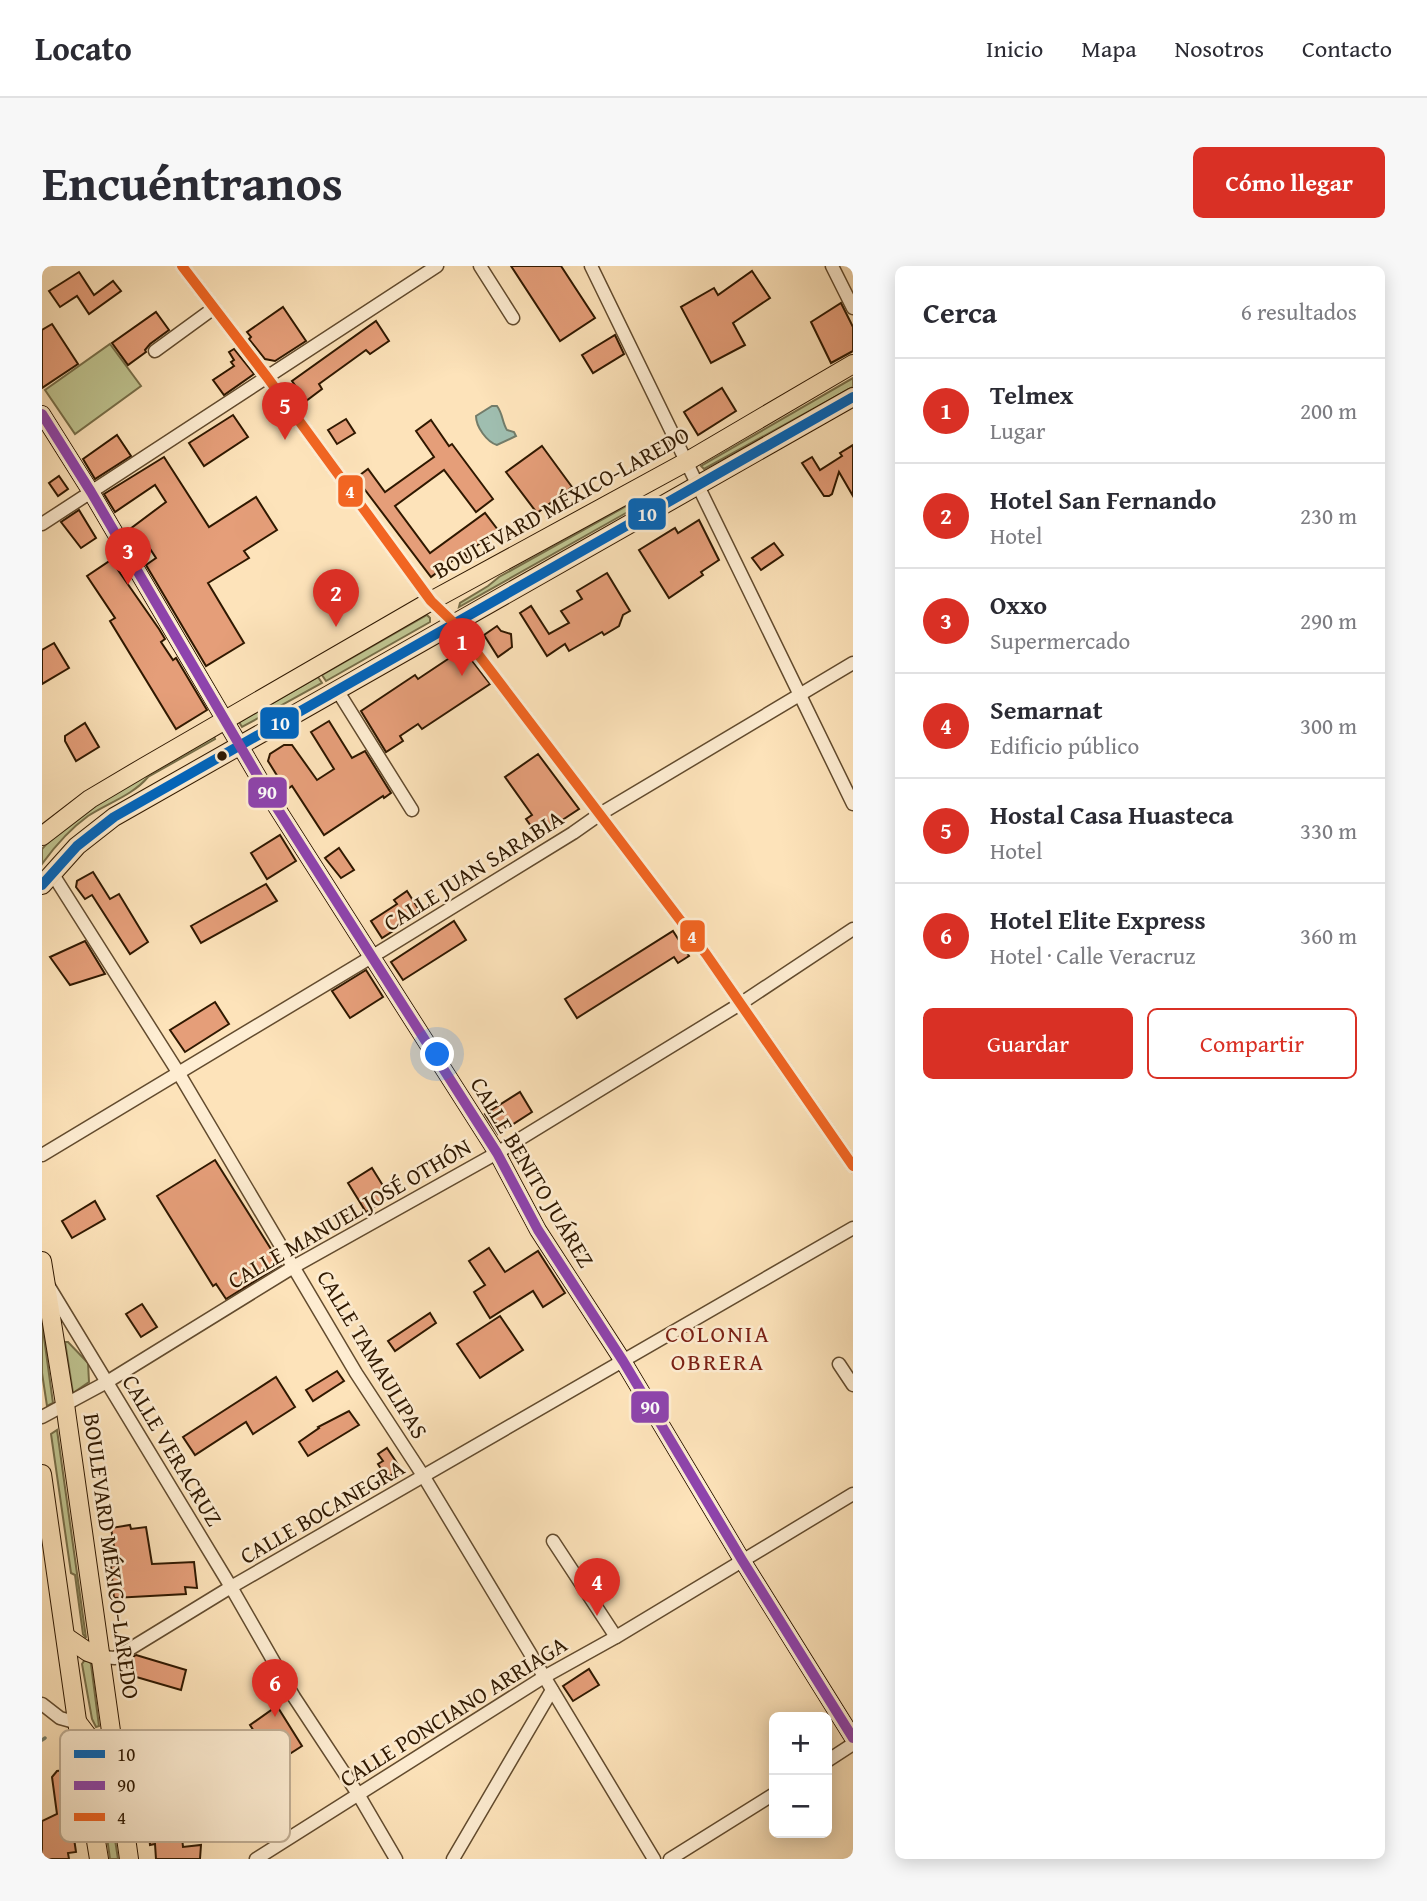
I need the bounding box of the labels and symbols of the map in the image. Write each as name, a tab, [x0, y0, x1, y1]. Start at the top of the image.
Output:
pin: 5	[262, 382, 308, 440]
street label: BOULEVARD MÉXICO-LAREDO	[427, 418, 695, 586]
line badge: 4	[337, 474, 364, 508]
text: 4	[345, 477, 355, 505]
line badge: 10	[627, 497, 667, 531]
text: 10	[637, 500, 657, 528]
pin: 3	[105, 527, 151, 585]
pin: 2	[313, 569, 359, 627]
pin: 1	[439, 618, 485, 676]
line badge: 10	[259, 706, 300, 740]
text: 10	[270, 709, 290, 737]
unlabelled marker	[215, 749, 229, 763]
line badge: 90	[247, 776, 288, 809]
text: 90	[257, 778, 277, 806]
street label: CALLE JUAN SARABIA	[377, 801, 569, 939]
line badge: 4	[679, 919, 706, 953]
text: 4	[687, 922, 697, 950]
your location	[420, 1037, 454, 1071]
street label: CALLE BENITO JUÁREZ	[463, 1070, 603, 1274]
street label: CALLE MANUEL JOSÉ OTHÓN	[221, 1130, 477, 1296]
street label: CALLE TAMAULIPAS	[309, 1263, 437, 1445]
district label: COLONIA OBRERA	[665, 1316, 771, 1379]
street label: CALLE VERACRUZ	[115, 1368, 231, 1532]
line badge: 90	[630, 1390, 670, 1424]
text: 90	[640, 1393, 660, 1421]
street label: BOULEVARD MÉXICO-LAREDO	[76, 1411, 148, 1701]
street label: CALLE BOCANEGRA	[234, 1450, 410, 1572]
pin: 4	[574, 1558, 620, 1616]
street label: CALLE PONCIANO ARRIAGA	[333, 1627, 573, 1795]
pin: 6	[252, 1659, 298, 1717]
legend	[60, 1730, 290, 1842]
text: 10	[117, 1740, 135, 1768]
text: 90	[117, 1771, 135, 1799]
text: 4	[117, 1803, 126, 1831]

